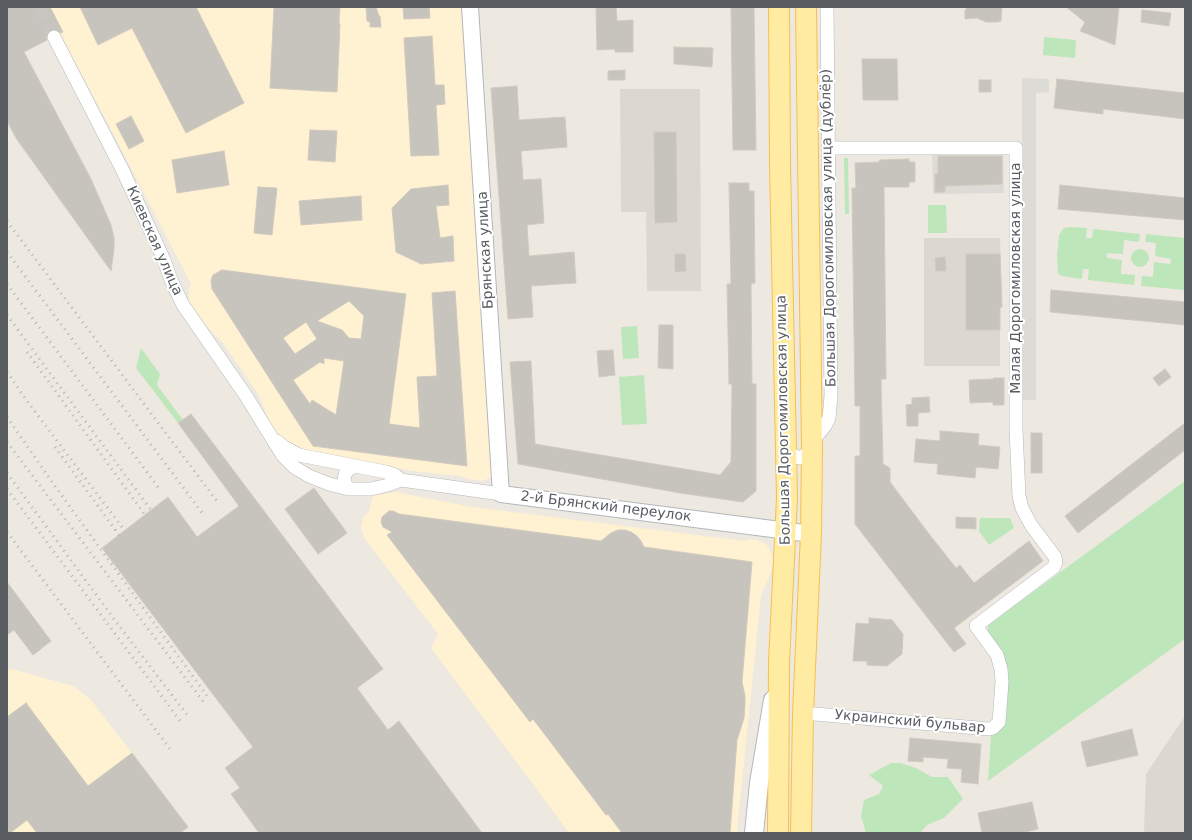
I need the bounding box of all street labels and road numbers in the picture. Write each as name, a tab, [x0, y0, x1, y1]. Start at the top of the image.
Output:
street label: Большая Дорогомиловская улица (дублёр)	[818, 69, 840, 387]
street label: Малая Дорогомиловская улица	[1008, 162, 1024, 394]
street label: Киевская улица	[122, 184, 186, 298]
street label: Брянская улица	[475, 191, 497, 309]
street label: Большая Дорогомиловская улица	[773, 295, 795, 545]
street label: 2-й Брянский переулок	[520, 488, 692, 526]
street label: Украинский бульвар	[834, 707, 986, 737]

